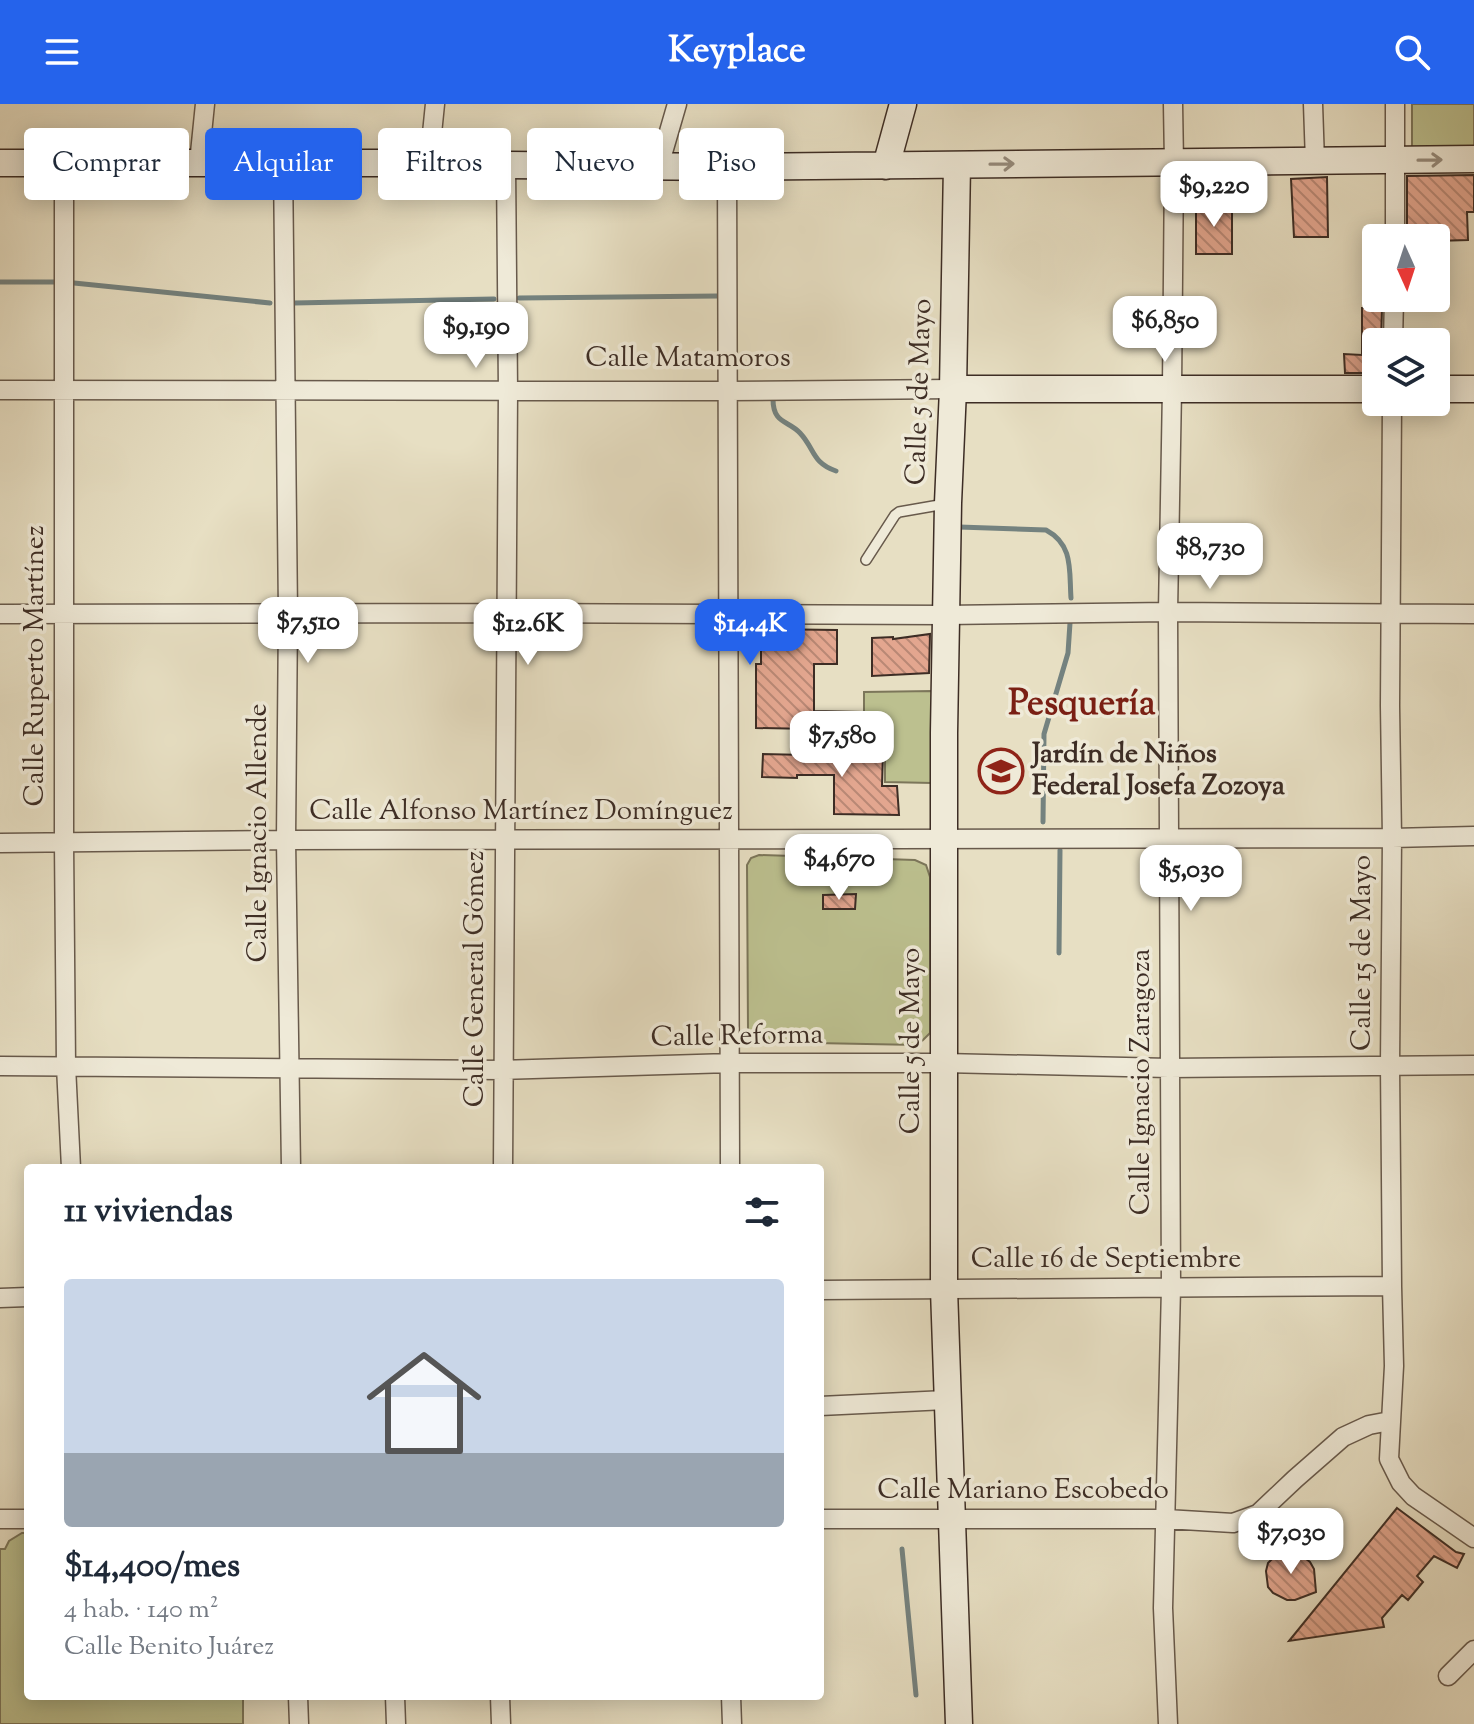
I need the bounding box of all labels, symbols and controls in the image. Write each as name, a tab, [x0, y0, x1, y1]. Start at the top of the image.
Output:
text: Keyplace	[668, 26, 806, 78]
icon: menu	[40, 30, 84, 74]
icon: search	[1390, 30, 1434, 74]
chip: Comprar	[24, 128, 189, 200]
chip: Alquilar	[205, 128, 362, 200]
chip: Filtros	[378, 128, 511, 200]
chip: Nuevo	[527, 128, 663, 200]
chip: Piso	[679, 128, 784, 200]
one-way arrow	[1416, 152, 1443, 167]
one-way arrow	[988, 156, 1015, 172]
pin: $9,220	[1149, 161, 1279, 229]
text: $9,220	[1178, 168, 1250, 205]
north arrow	[1362, 224, 1450, 312]
map controls	[1362, 224, 1450, 416]
pin: $6,850	[1100, 296, 1230, 364]
street label: Calle 5 de Mayo	[897, 298, 943, 486]
pin: $9,190	[411, 302, 541, 370]
text: $6,850	[1131, 303, 1199, 340]
text: $9,190	[442, 309, 510, 346]
button: layers	[1362, 328, 1450, 416]
street label: Calle Matamoros	[585, 339, 791, 379]
pin: $8,730	[1145, 523, 1275, 591]
street label: Calle Ruperto Martínez	[16, 526, 56, 806]
text: $8,730	[1175, 530, 1245, 567]
pin: $7,510	[243, 597, 373, 665]
pin: $12.6K	[463, 599, 593, 667]
pin: $14.4K	[685, 599, 815, 667]
text: $7,510	[276, 604, 340, 641]
text: $12.6K	[492, 606, 564, 643]
text: $14.4K	[713, 606, 787, 643]
district label: Pesquería	[1008, 679, 1156, 731]
street label: Calle Ignacio Allende	[239, 703, 279, 963]
pin: $7,580	[777, 711, 907, 779]
text: $7,580	[808, 718, 876, 755]
place label: Jardín de Niños Federal Josefa Zozoya	[1030, 735, 1285, 807]
school or university icon: Jardín de Niños Federal Josefa Zozoya	[977, 747, 1025, 795]
street label: Calle Alfonso Martínez Domínguez	[309, 792, 733, 832]
pin: $4,670	[774, 834, 904, 902]
text: $4,670	[803, 841, 875, 878]
pin: $5,030	[1126, 845, 1256, 913]
street label: Calle General Gómez	[456, 851, 496, 1107]
text: $5,030	[1158, 852, 1224, 889]
street label: Calle 15 de Mayo	[1343, 855, 1383, 1051]
street label: Calle 5 de Mayo	[892, 948, 932, 1134]
street label: Calle Ignacio Zaragoza	[1122, 949, 1162, 1215]
street label: Calle Reforma	[650, 1015, 824, 1059]
text: 11 viviendas	[64, 1188, 233, 1237]
icon: filters	[740, 1190, 784, 1234]
street label: Calle 16 de Septiembre	[971, 1240, 1241, 1280]
icon: home	[352, 1331, 496, 1475]
street label: Calle Mariano Escobedo	[877, 1471, 1169, 1511]
pin: $7,030	[1226, 1508, 1356, 1576]
text: $7,030	[1256, 1515, 1326, 1552]
text: $14,400/mes	[64, 1543, 240, 1592]
text: 4 hab. · 140 m²	[64, 1592, 219, 1629]
text: Calle Benito Juárez	[64, 1629, 274, 1666]

